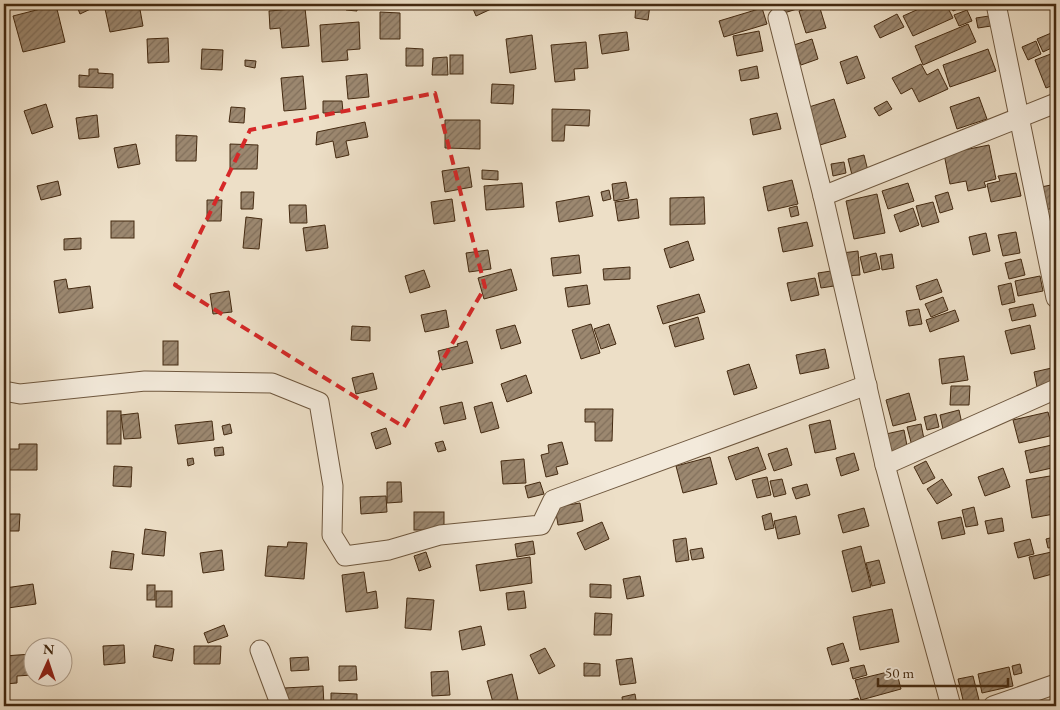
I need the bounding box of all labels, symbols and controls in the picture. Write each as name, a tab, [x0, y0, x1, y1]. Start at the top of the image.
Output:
north arrow	[22, 638, 72, 688]
text: N	[43, 640, 55, 658]
scale bar	[878, 655, 1008, 687]
text: 50 m	[885, 663, 914, 682]

